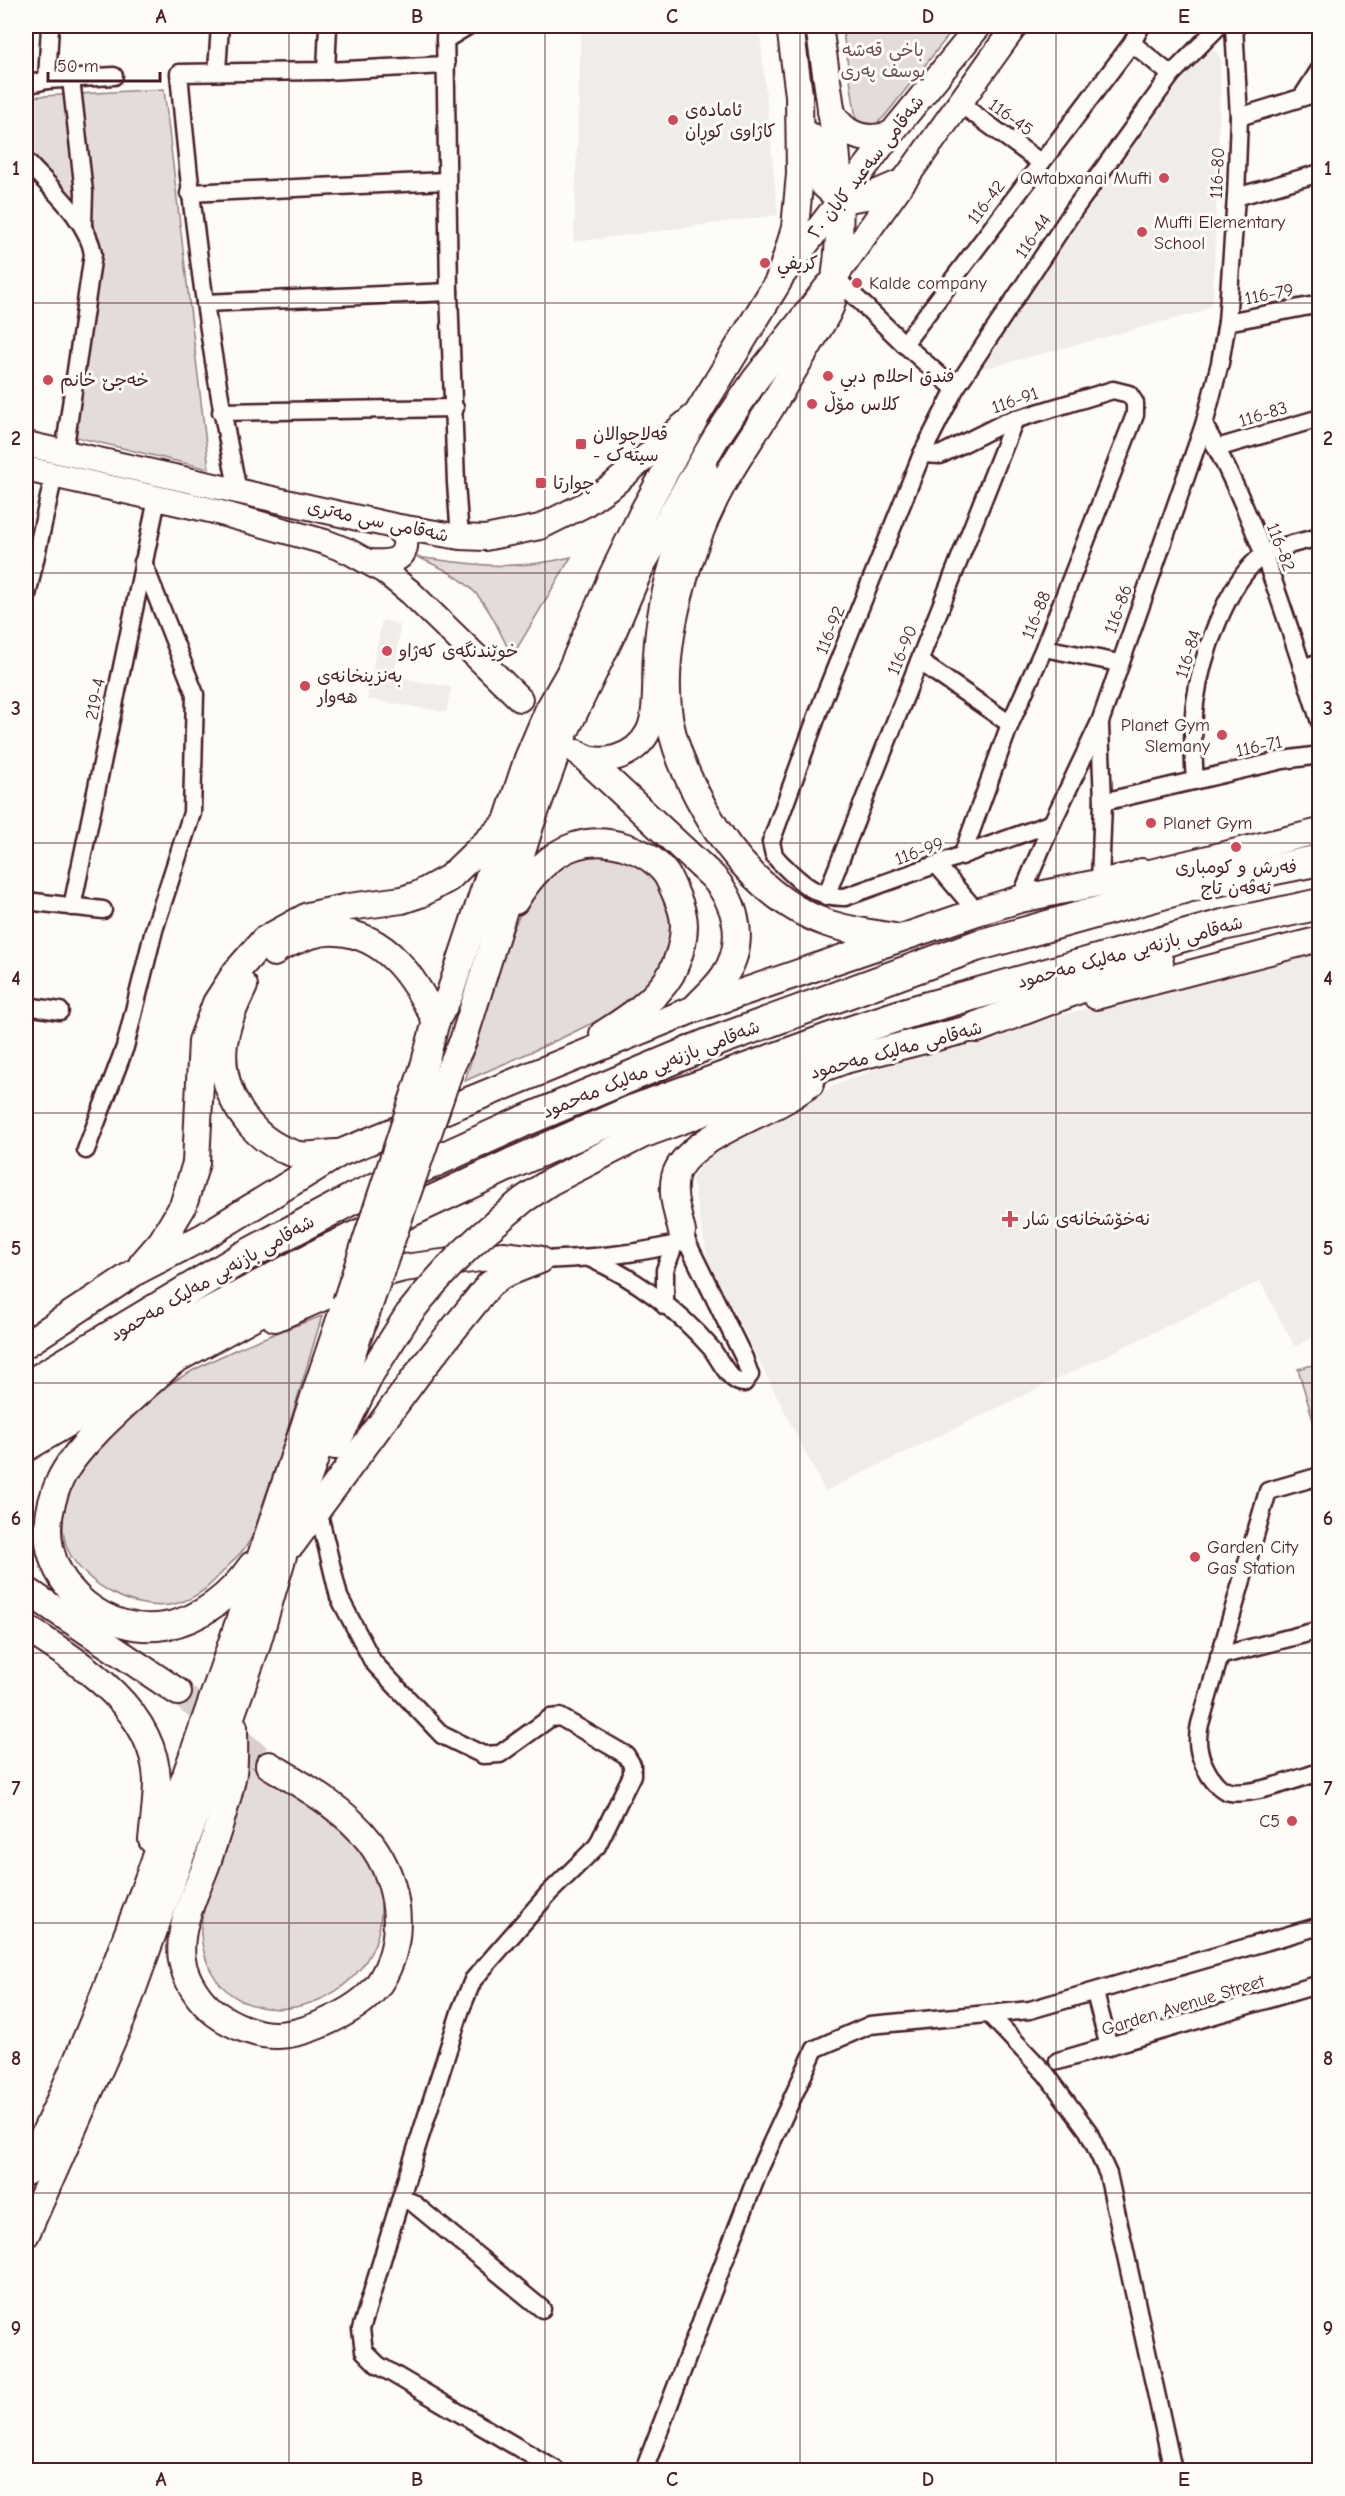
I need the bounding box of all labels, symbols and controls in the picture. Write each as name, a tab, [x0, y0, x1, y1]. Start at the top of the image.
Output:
text: A	[155, 5, 167, 28]
text: B	[411, 5, 423, 28]
text: C	[666, 5, 678, 28]
text: D	[922, 5, 934, 28]
text: E	[1178, 5, 1190, 28]
park label: باخی قەشە یوسف پەری	[840, 40, 926, 83]
scale bar	[48, 45, 160, 83]
text: 50 m	[57, 56, 99, 77]
street label: شەقامی سەعید کابان ٢٠	[804, 92, 929, 243]
street label: 116-45	[984, 94, 1037, 141]
place label: ئامادەی کاژاوی کوڕان	[685, 100, 776, 146]
marker: ئامادەی کاژاوی کوڕان	[666, 113, 680, 127]
street label: 116-80	[1206, 147, 1229, 199]
text: 1	[12, 157, 20, 180]
text: 1	[1324, 157, 1332, 180]
place label: Qwtabxanai Mufti	[1020, 168, 1152, 189]
marker: Qwtabxanai Mufti	[1157, 171, 1171, 185]
street label: 116-42	[963, 176, 1010, 228]
street label: 116-44	[1011, 210, 1056, 262]
place label: Mufti Elementary School	[1154, 212, 1286, 254]
marker: Mufti Elementary School	[1135, 225, 1149, 239]
place label: كريفي	[777, 253, 818, 279]
marker: كريفي	[758, 256, 772, 270]
place label: Kalde company	[869, 273, 988, 294]
marker: Kalde company	[850, 276, 864, 290]
street label: 116-79	[1243, 279, 1295, 309]
place label: فندق احلام دبي	[840, 366, 954, 392]
marker: فندق احلام دبي	[821, 369, 835, 383]
place label: خەجێ خانم	[60, 370, 149, 394]
marker: خەجێ خانم	[41, 373, 55, 387]
street label: 116-91	[989, 383, 1041, 418]
place label: کلاس مۆڵ	[824, 390, 900, 415]
marker: کلاس مۆڵ	[805, 397, 819, 411]
street label: 116-83	[1236, 397, 1290, 432]
place label: قەلاچوالان - سیتەک	[593, 424, 668, 466]
text: 2	[11, 427, 21, 450]
text: 2	[1323, 427, 1333, 450]
marker: قەلاچوالان - سیتەک	[574, 437, 588, 451]
place label: چوارتا	[553, 473, 595, 495]
marker: چوارتا	[534, 476, 548, 490]
street label: شەقامی سی مەتری	[305, 496, 450, 547]
street label: 116-82	[1262, 520, 1299, 574]
street label: 116-86	[1100, 582, 1137, 636]
street label: 116-88	[1017, 588, 1056, 642]
street label: 116-92	[811, 603, 850, 657]
street label: 116-90	[883, 622, 922, 678]
street label: 116-84	[1171, 628, 1206, 681]
place label: خوێندنگەی کەژاو	[398, 641, 518, 662]
marker: خوێندنگەی کەژاو	[380, 644, 394, 658]
place label: بەنزینخانەی هەوار	[316, 666, 402, 708]
street label: 219-4	[81, 676, 110, 722]
marker: بەنزینخانەی هەوار	[298, 679, 312, 693]
text: 3	[11, 697, 21, 720]
text: 3	[1323, 697, 1333, 720]
place label: Planet Gym Slemany	[1121, 715, 1211, 757]
marker: Planet Gym Slemany	[1215, 728, 1229, 742]
street label: 116-71	[1234, 731, 1284, 762]
place label: Planet Gym	[1163, 813, 1252, 834]
marker: Planet Gym	[1144, 816, 1158, 830]
street label: 116-99	[892, 833, 946, 870]
marker: فەرش و کومباری ئەڤەن تاج	[1229, 840, 1243, 854]
place label: فەرش و کومباری ئەڤەن تاج	[1175, 857, 1297, 900]
street label: شەقامی بازنەیی مەلیک مەحمود	[1015, 912, 1245, 993]
text: 4	[11, 967, 21, 990]
text: 4	[1323, 967, 1333, 990]
street label: شەقامی بازنەیی مەلیک مەحمود	[539, 1016, 763, 1123]
street label: شەقامی مەلیک مەحمود	[808, 1017, 984, 1084]
place label: نەخۆشخانەی شار	[1022, 1209, 1150, 1230]
marker: نەخۆشخانەی شار	[1001, 1210, 1019, 1228]
street label: شەقامی بازنەیی مەلیک مەحمود	[106, 1211, 318, 1346]
text: 5	[11, 1237, 21, 1260]
text: 5	[1323, 1237, 1333, 1260]
text: 6	[11, 1507, 21, 1530]
text: 6	[1323, 1507, 1333, 1530]
place label: Garden City Gas Station	[1207, 1537, 1300, 1579]
marker: Garden City Gas Station	[1188, 1550, 1202, 1564]
text: 7	[12, 1777, 21, 1800]
text: 7	[1324, 1777, 1333, 1800]
place label: C5	[1259, 1811, 1280, 1832]
marker: C5	[1285, 1814, 1299, 1828]
street label: Garden Avenue Street	[1099, 1970, 1268, 2040]
text: 8	[11, 2047, 21, 2070]
text: 8	[1323, 2047, 1333, 2070]
text: 9	[11, 2317, 21, 2340]
text: 9	[1323, 2317, 1333, 2340]
text: A	[155, 2468, 167, 2491]
text: B	[411, 2468, 423, 2491]
text: C	[666, 2468, 678, 2491]
text: D	[922, 2468, 934, 2491]
text: E	[1178, 2468, 1190, 2491]

